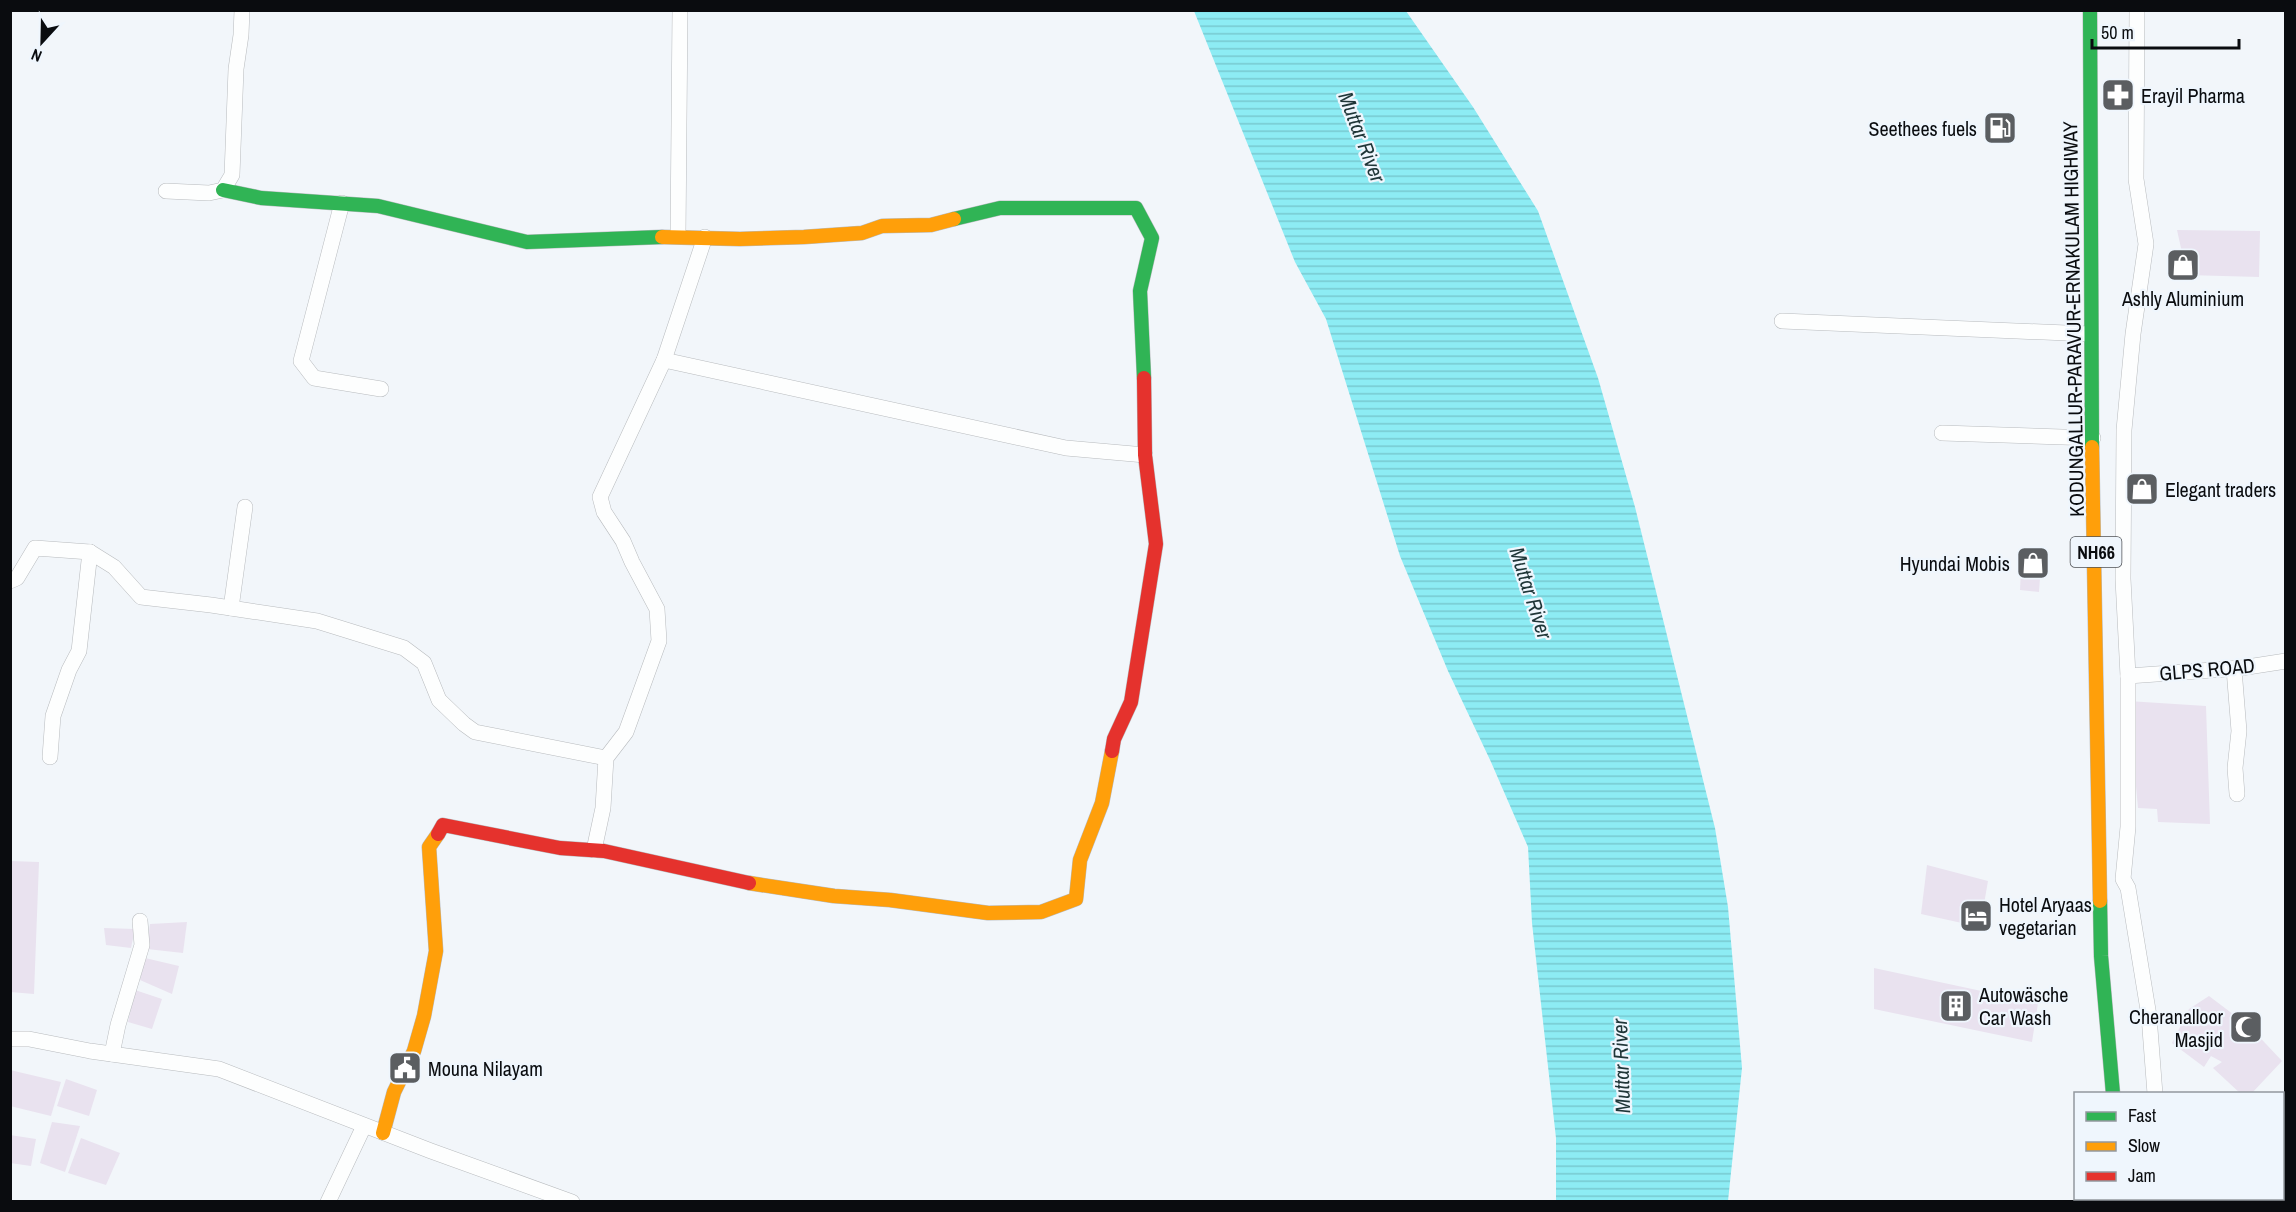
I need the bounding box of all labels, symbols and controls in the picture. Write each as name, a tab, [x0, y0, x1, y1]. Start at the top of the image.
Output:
north arrow	[12, 12, 72, 72]
scale bar	[2092, 12, 2239, 50]
text: 50 m	[2101, 20, 2134, 45]
text: N	[28, 44, 45, 68]
pharmacy icon: Erayil Pharma	[2100, 77, 2136, 113]
place label: Erayil Pharma	[2141, 82, 2245, 109]
water label: Muttar River	[1331, 88, 1393, 188]
fuel station icon: Seethees fuels	[1982, 110, 2018, 146]
place label: Seethees fuels	[1869, 115, 1977, 142]
street label: KODUNGALLUR-PARAVUR-ERNAKULAM HIGHWAY	[2056, 121, 2090, 517]
shop icon: Ashly Aluminium	[2165, 247, 2201, 283]
place label: Ashly Aluminium	[2121, 285, 2244, 312]
shop icon: Elegant traders	[2124, 471, 2160, 507]
place label: Elegant traders	[2165, 476, 2276, 503]
road number: NH66	[2070, 537, 2122, 567]
water label: Muttar River	[1503, 543, 1560, 644]
shop icon: Hyundai Mobis	[2015, 545, 2051, 581]
place label: Hyundai Mobis	[1900, 550, 2010, 577]
street label: GLPS ROAD	[2158, 651, 2256, 687]
place label: Hotel Aryaas vegetarian	[1999, 891, 2092, 941]
hotel icon: Hotel Aryaas vegetarian	[1958, 898, 1994, 934]
place label: Autowäsche Car Wash	[1978, 981, 2068, 1031]
building icon: Autowäsche Car Wash	[1938, 988, 1974, 1024]
place label: Cheranalloor Masjid	[2129, 1003, 2224, 1053]
mosque icon: Cheranalloor Masjid	[2228, 1009, 2264, 1045]
water label: Muttar River	[1605, 1017, 1637, 1114]
public building icon: Mouna Nilayam	[387, 1050, 423, 1086]
place label: Mouna Nilayam	[428, 1055, 543, 1082]
legend	[2074, 1092, 2284, 1200]
text: Fast	[2128, 1103, 2156, 1128]
text: Slow	[2128, 1133, 2160, 1158]
text: Jam	[2128, 1163, 2156, 1188]

